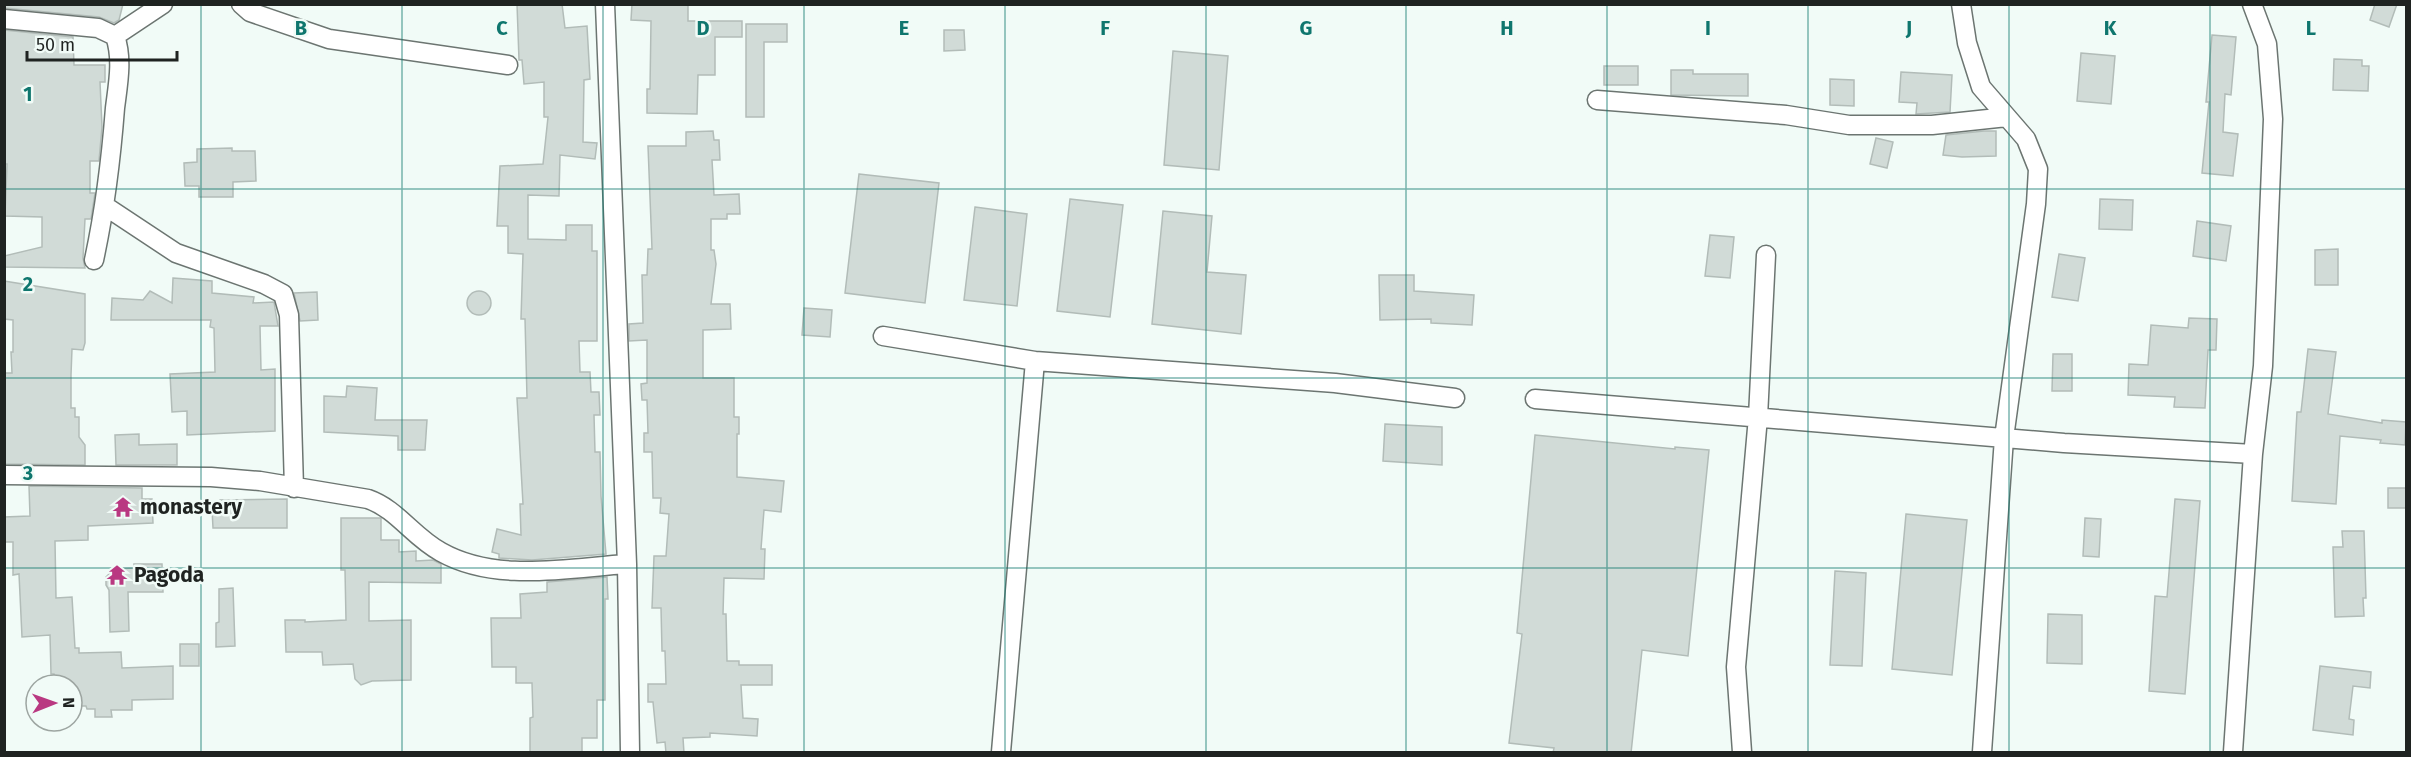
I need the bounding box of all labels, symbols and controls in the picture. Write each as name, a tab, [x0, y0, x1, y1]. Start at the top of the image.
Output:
text: B	[295, 16, 307, 40]
text: C	[496, 16, 508, 40]
text: D	[696, 16, 710, 40]
text: E	[899, 16, 909, 40]
text: F	[1100, 16, 1110, 40]
text: G	[1300, 16, 1312, 40]
text: H	[1500, 16, 1514, 40]
text: I	[1705, 16, 1711, 40]
text: J	[1905, 16, 1912, 40]
text: K	[2104, 16, 2117, 40]
text: L	[2306, 16, 2316, 40]
scale bar	[27, 24, 177, 62]
text: 50 m	[36, 34, 75, 56]
text: 1	[23, 82, 33, 106]
text: 2	[23, 272, 33, 296]
text: 3	[22, 461, 33, 485]
place label: monastery	[140, 494, 242, 520]
temple icon: monastery	[111, 495, 135, 519]
place label: Pagoda	[134, 562, 204, 588]
temple icon: Pagoda	[105, 563, 129, 587]
north arrow	[24, 673, 84, 733]
text: N	[59, 697, 78, 708]

